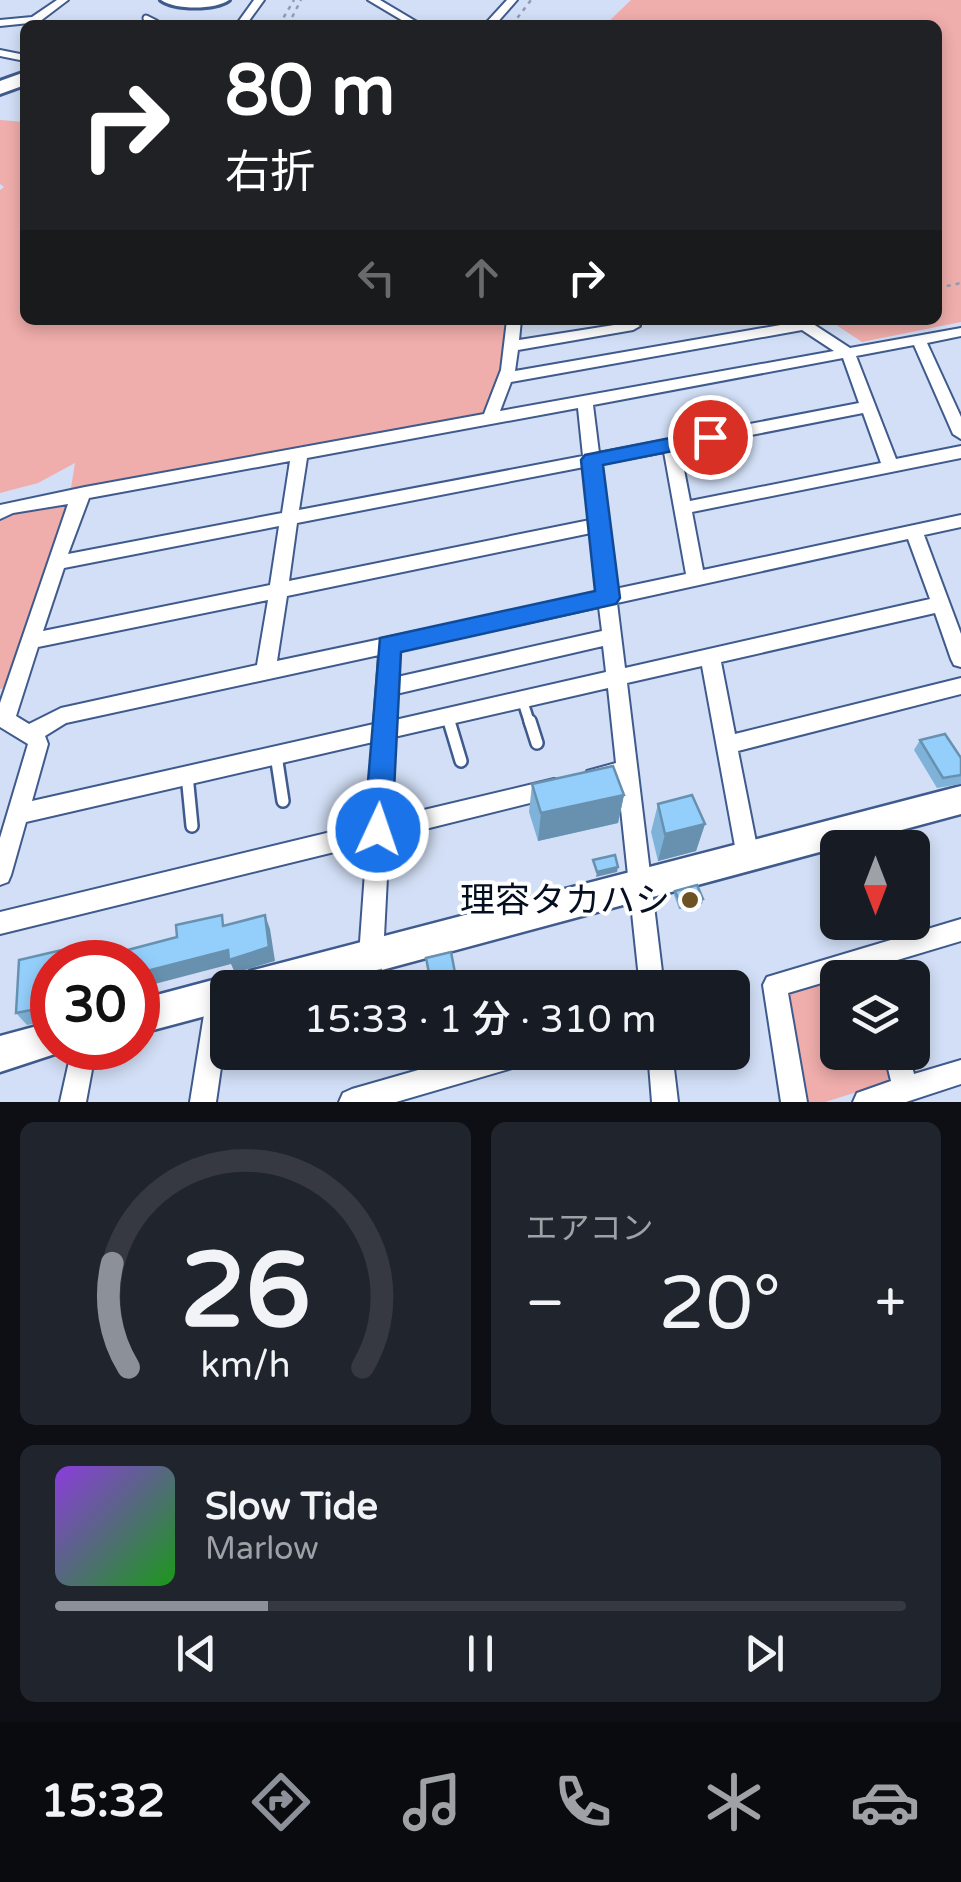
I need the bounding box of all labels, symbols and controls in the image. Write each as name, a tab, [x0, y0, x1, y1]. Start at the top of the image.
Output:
text: 80 m	[225, 50, 395, 134]
icon: right	[60, 60, 190, 190]
text: 右折	[225, 146, 315, 200]
icon: left	[349, 250, 404, 305]
icon: ahead	[454, 250, 509, 305]
icon: right	[559, 250, 614, 305]
pin	[668, 395, 753, 480]
icon: arrive	[683, 410, 738, 465]
position arrow	[326, 778, 430, 882]
north arrow	[820, 830, 930, 940]
map controls	[820, 830, 930, 1070]
place label: 理容タカハシ	[460, 880, 670, 922]
marker: 理容タカハシ	[679, 889, 701, 911]
speed limit sign: 30	[30, 940, 160, 1070]
button: layers	[820, 960, 930, 1070]
text: 15:33 · 1 分 · 310 m	[304, 997, 656, 1043]
text: エアコン	[526, 1210, 654, 1248]
text: 26	[180, 1230, 311, 1355]
text: 20°	[659, 1259, 781, 1349]
text: −	[526, 1271, 565, 1337]
text: +	[875, 1271, 906, 1337]
text: km/h	[200, 1344, 290, 1387]
text: Slow Tide	[205, 1484, 378, 1530]
text: Marlow	[205, 1530, 319, 1568]
icon: previous	[169, 1626, 224, 1681]
icon: pause	[453, 1626, 508, 1681]
icon: next	[737, 1626, 792, 1681]
icon: directions	[246, 1767, 316, 1837]
icon: music	[397, 1767, 467, 1837]
icon: phone	[548, 1767, 618, 1837]
icon: climate	[699, 1767, 769, 1837]
icon: car	[850, 1767, 920, 1837]
text: 15:32	[41, 1775, 165, 1829]

